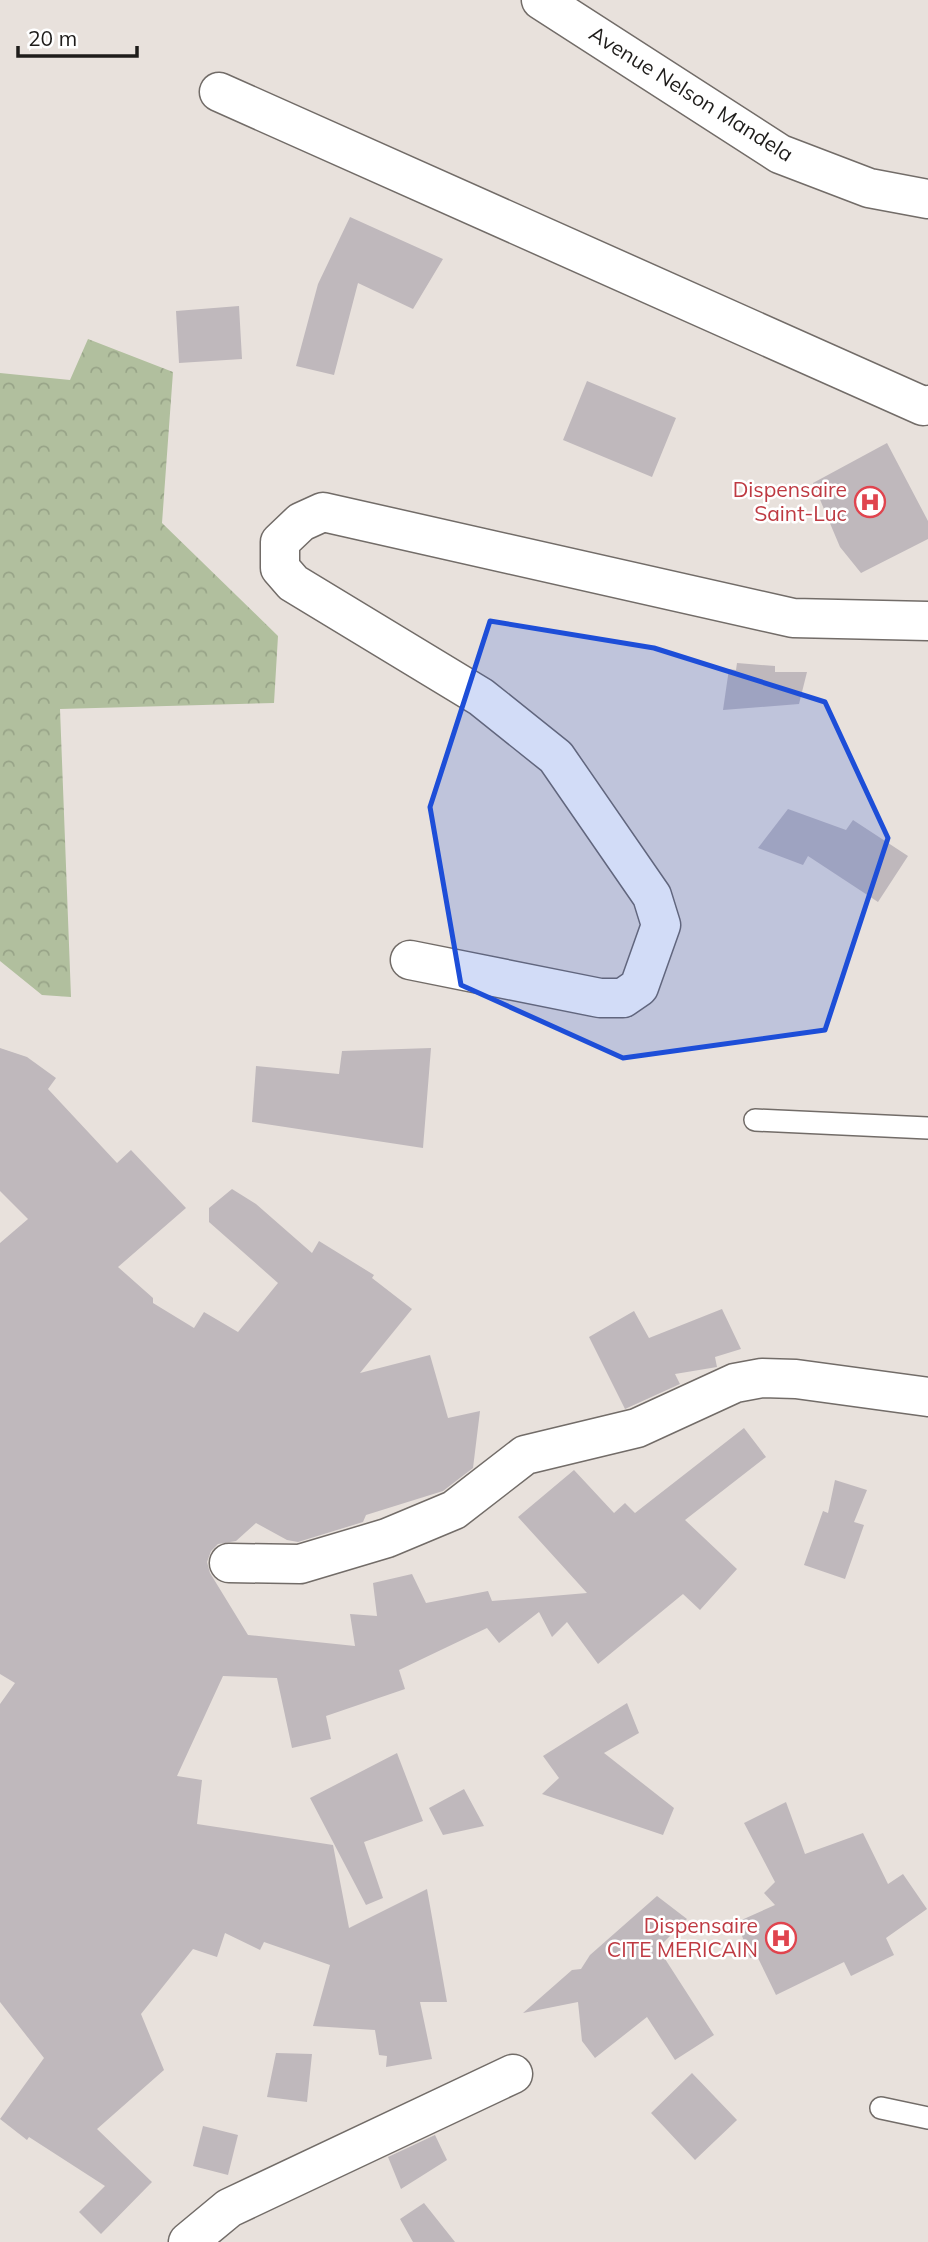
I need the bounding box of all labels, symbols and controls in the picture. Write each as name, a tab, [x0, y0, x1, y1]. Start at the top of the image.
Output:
scale bar	[18, 14, 136, 58]
street label: Avenue Nelson Mandela	[585, 20, 798, 167]
text: 20 m	[28, 25, 77, 51]
place label: Dispensaire Saint-Luc	[733, 476, 847, 526]
hospital icon: Dispensaire Saint-Luc	[853, 485, 887, 519]
place label: Dispensaire CITE MERICAIN	[607, 1912, 758, 1962]
hospital icon: Dispensaire CITE MERICAIN	[764, 1921, 798, 1955]

